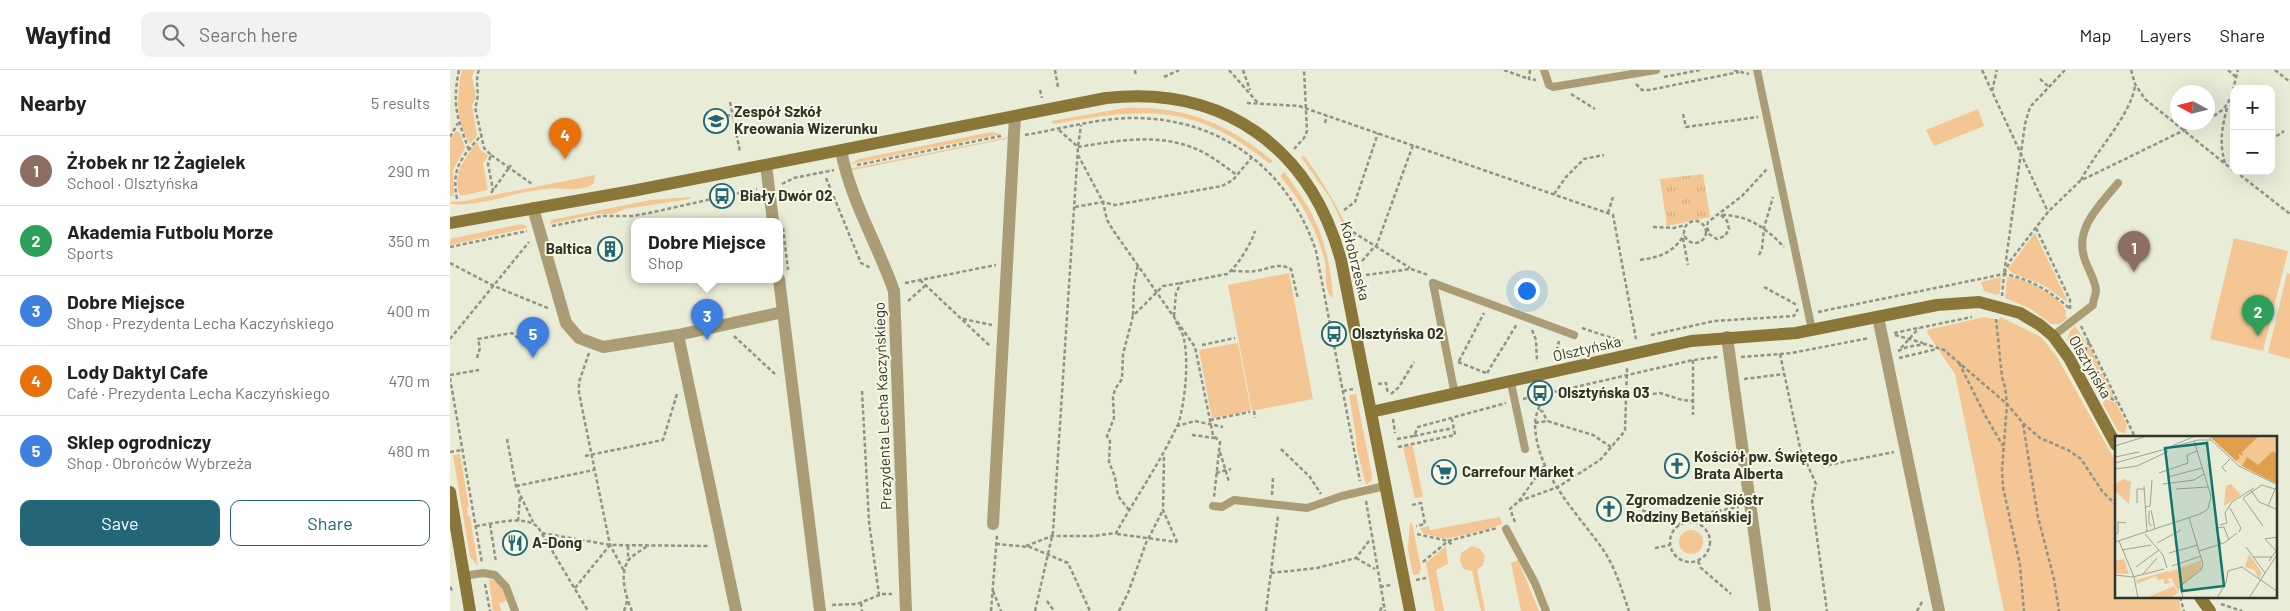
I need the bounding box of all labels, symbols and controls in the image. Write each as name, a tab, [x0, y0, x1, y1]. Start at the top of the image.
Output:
search box	[141, 12, 491, 57]
text: Wayfind	[25, 20, 111, 49]
icon: search	[159, 21, 187, 49]
text: Search here	[199, 23, 298, 46]
text: Map	[2079, 24, 2111, 46]
text: Layers	[2139, 24, 2192, 46]
text: Share	[2220, 24, 2265, 46]
north arrow	[2170, 85, 2215, 130]
map controls	[2230, 85, 2275, 175]
button: +	[2230, 85, 2275, 130]
text: Nearby	[20, 90, 86, 115]
text: 5 results	[371, 93, 430, 112]
place label: Zespół Szkół Kreowania Wizerunku	[734, 102, 878, 137]
school or university icon: Zespół Szkół Kreowania Wizerunku	[703, 108, 729, 134]
pin: 4	[549, 118, 581, 159]
button: −	[2230, 130, 2275, 175]
text: Żłobek nr 12 Żagielek	[67, 150, 246, 173]
text: 1	[33, 161, 39, 180]
text: 290 m	[388, 161, 430, 180]
text: School · Olsztyńska	[67, 173, 198, 192]
bus stop icon: Biały Dwór 02	[709, 183, 735, 209]
place label: Biały Dwór 02	[740, 186, 833, 204]
popup	[631, 218, 783, 283]
street label: Kołobrzeska	[1337, 219, 1374, 302]
text: Akademia Futbolu Morze	[67, 220, 273, 243]
text: Dobre Miejsce	[648, 230, 766, 253]
text: 2	[32, 231, 40, 250]
text: 350 m	[388, 231, 430, 250]
pin: 1	[2118, 231, 2150, 272]
building icon: Baltica	[597, 236, 623, 262]
place label: Baltica	[546, 239, 592, 257]
text: Sports	[67, 243, 113, 262]
text: Shop	[648, 253, 683, 272]
your location	[1514, 278, 1540, 304]
text: Dobre Miejsce	[67, 290, 185, 313]
pin: 2	[2242, 295, 2274, 336]
pin: 3	[691, 299, 723, 340]
text: 3	[32, 301, 40, 320]
text: 400 m	[387, 301, 430, 320]
street label: Prezydenta Lecha Kaczyńskiego	[869, 302, 895, 510]
text: Shop · Prezydenta Lecha Kaczyńskiego	[67, 313, 334, 332]
pin: 5	[517, 317, 549, 358]
bus stop icon: Olsztyńska 02	[1321, 321, 1347, 347]
place label: Olsztyńska 02	[1352, 324, 1444, 342]
street label: Olsztyńska	[1551, 331, 1623, 365]
street label: Olsztyńska	[2066, 332, 2116, 401]
text: Lody Daktyl Cafe	[67, 360, 208, 383]
text: 4	[31, 371, 41, 390]
text: 470 m	[389, 371, 430, 390]
bus stop icon: Olsztyńska 03	[1527, 380, 1553, 406]
text: Café · Prezydenta Lecha Kaczyńskiego	[67, 383, 330, 402]
place label: Olsztyńska 03	[1558, 383, 1650, 401]
text: Sklep ogrodniczy	[67, 430, 211, 453]
inset map	[2115, 436, 2278, 598]
text: 5	[32, 441, 40, 460]
text: 480 m	[387, 441, 430, 460]
place label: Kościół pw. Świętego Brata Alberta	[1694, 447, 1838, 482]
text: Shop · Obrońców Wybrzeża	[67, 453, 252, 472]
church icon: Kościół pw. Świętego Brata Alberta	[1664, 453, 1690, 479]
supermarket icon: Carrefour Market	[1431, 459, 1457, 485]
place label: Carrefour Market	[1462, 462, 1575, 480]
place label: Zgromadzenie Sióstr Rodziny Betańskiej	[1626, 490, 1764, 525]
church icon: Zgromadzenie Sióstr Rodziny Betańskiej	[1596, 496, 1622, 522]
button: Save	[20, 500, 220, 546]
button: Share	[230, 500, 430, 546]
restaurant icon: A-Dong	[502, 530, 528, 556]
place label: A-Dong	[532, 533, 582, 551]

